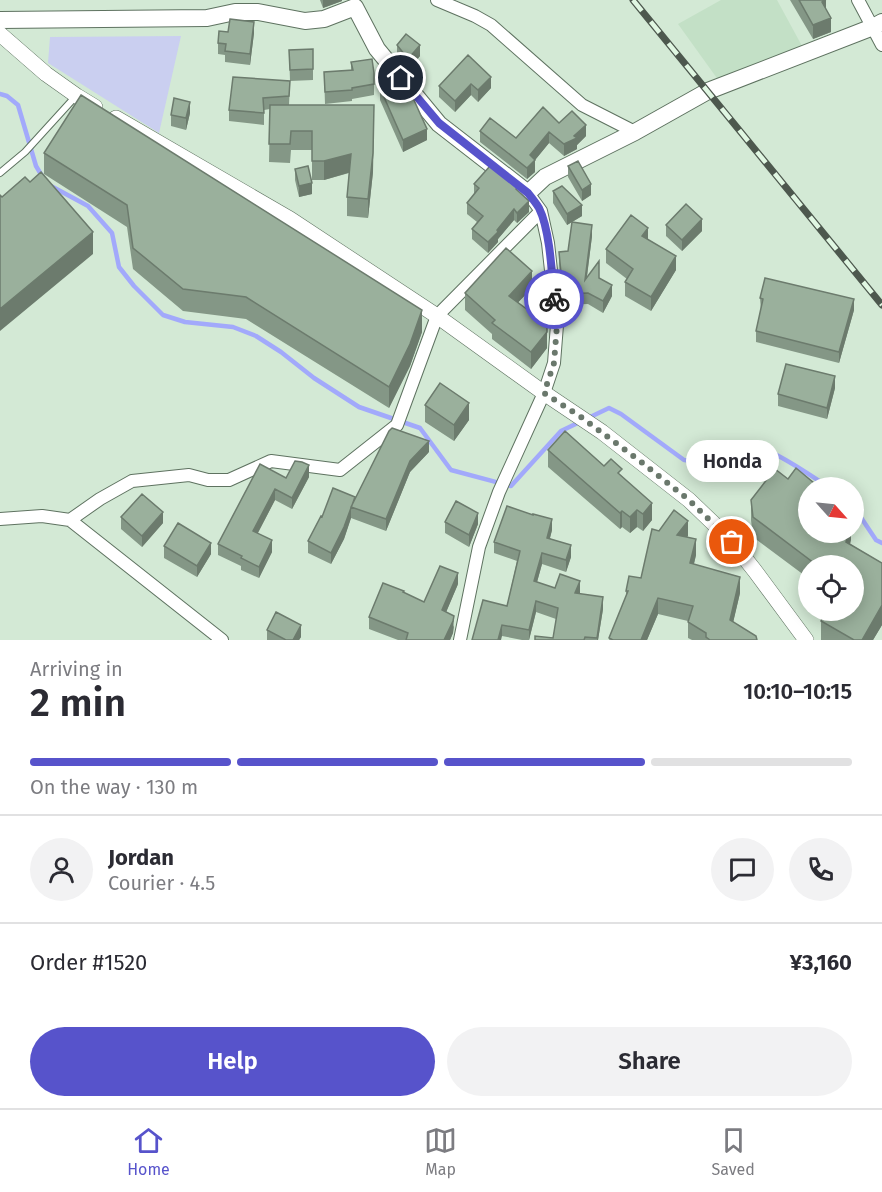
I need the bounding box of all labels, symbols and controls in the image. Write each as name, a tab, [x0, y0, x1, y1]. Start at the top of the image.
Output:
pin	[375, 52, 426, 103]
icon: home	[384, 61, 417, 94]
courier	[524, 269, 584, 329]
icon: bike	[538, 283, 571, 316]
callout: Honda	[686, 440, 778, 482]
text: Honda	[703, 449, 762, 473]
north arrow	[798, 477, 864, 543]
map controls	[798, 477, 864, 621]
pin	[706, 516, 757, 567]
icon: bag	[715, 525, 748, 558]
button: locate	[798, 555, 864, 621]
text: Arriving in	[30, 657, 123, 681]
text: 10:10–10:15	[743, 678, 852, 705]
text: 2 min	[30, 680, 126, 726]
text: On the way · 130 m	[30, 775, 198, 799]
button: person	[30, 838, 93, 901]
button: chat	[711, 838, 774, 901]
button: phone	[789, 838, 852, 901]
text: Jordan	[108, 844, 174, 871]
text: Courier · 4.5	[108, 871, 215, 895]
text: Order #1520	[30, 949, 147, 976]
text: ¥3,160	[790, 949, 852, 976]
button: Help	[30, 1027, 435, 1096]
button: Share	[447, 1027, 852, 1096]
tab: Home	[127, 1124, 170, 1179]
tab: Map	[424, 1124, 457, 1179]
tab: Saved	[712, 1124, 755, 1179]

